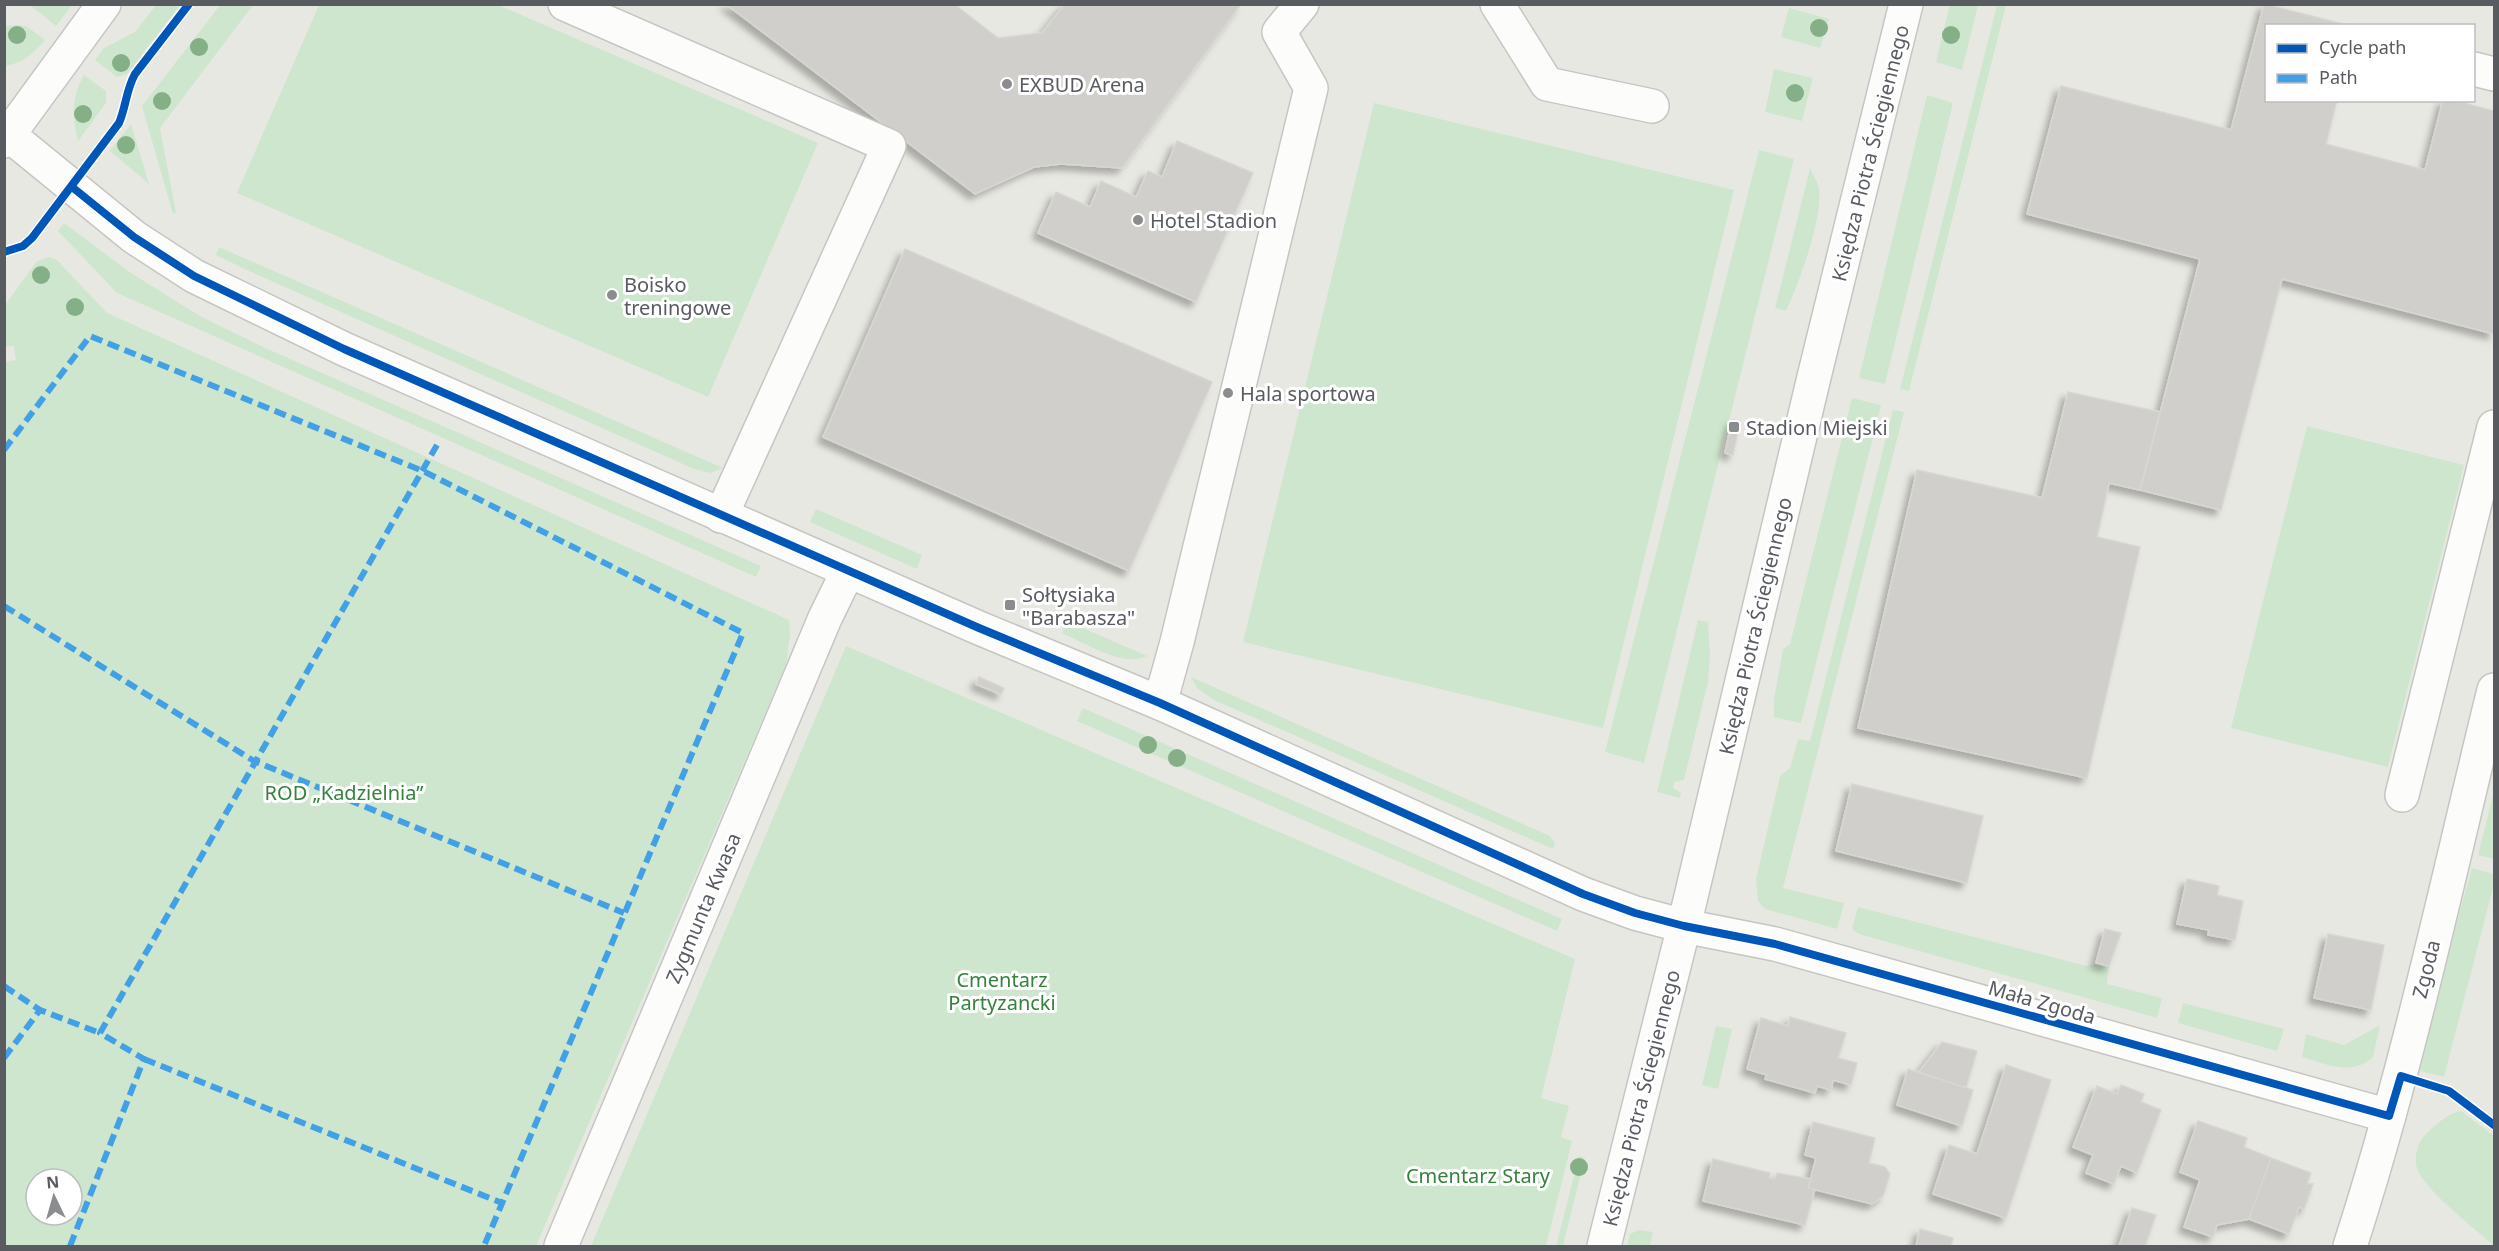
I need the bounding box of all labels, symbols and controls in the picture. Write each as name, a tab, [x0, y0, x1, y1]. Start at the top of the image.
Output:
street label: Księdza Piotra Ściegiennego	[1825, 22, 1915, 284]
legend	[2265, 24, 2475, 102]
text: Cycle path	[2319, 35, 2406, 59]
text: Path	[2319, 65, 2358, 89]
place label: EXBUD Arena	[1019, 71, 1145, 98]
marker: EXBUD Arena	[1000, 77, 1014, 91]
place label: Hotel Stadion	[1150, 207, 1277, 234]
marker: Hotel Stadion	[1131, 213, 1145, 227]
place label: Boisko treningowe	[624, 271, 731, 321]
marker: Boisko treningowe	[605, 288, 619, 302]
place label: Hala sportowa	[1240, 380, 1376, 407]
marker: Hala sportowa	[1221, 386, 1235, 400]
place label: Stadion Miejski	[1746, 414, 1888, 441]
marker: Stadion Miejski	[1727, 420, 1741, 434]
street label: Księdza Piotra Ściegiennego	[1712, 495, 1798, 757]
place label: Sołtysiaka "Barabasza"	[1022, 581, 1135, 631]
marker: Sołtysiaka "Barabasza"	[1003, 598, 1017, 612]
park label: ROD „Kadzielnia”	[265, 779, 423, 806]
street label: Zygmunta Kwasa	[659, 829, 747, 987]
street label: Zgoda	[2406, 937, 2446, 1001]
park label: Cmentarz Partyzancki	[948, 966, 1056, 1016]
street label: Księdza Piotra Ściegiennego	[1596, 967, 1686, 1229]
street label: Mała Zgoda	[1985, 974, 2099, 1030]
park label: Cmentarz Stary	[1406, 1162, 1551, 1189]
north arrow	[24, 1167, 84, 1227]
text: N	[45, 1171, 60, 1194]

